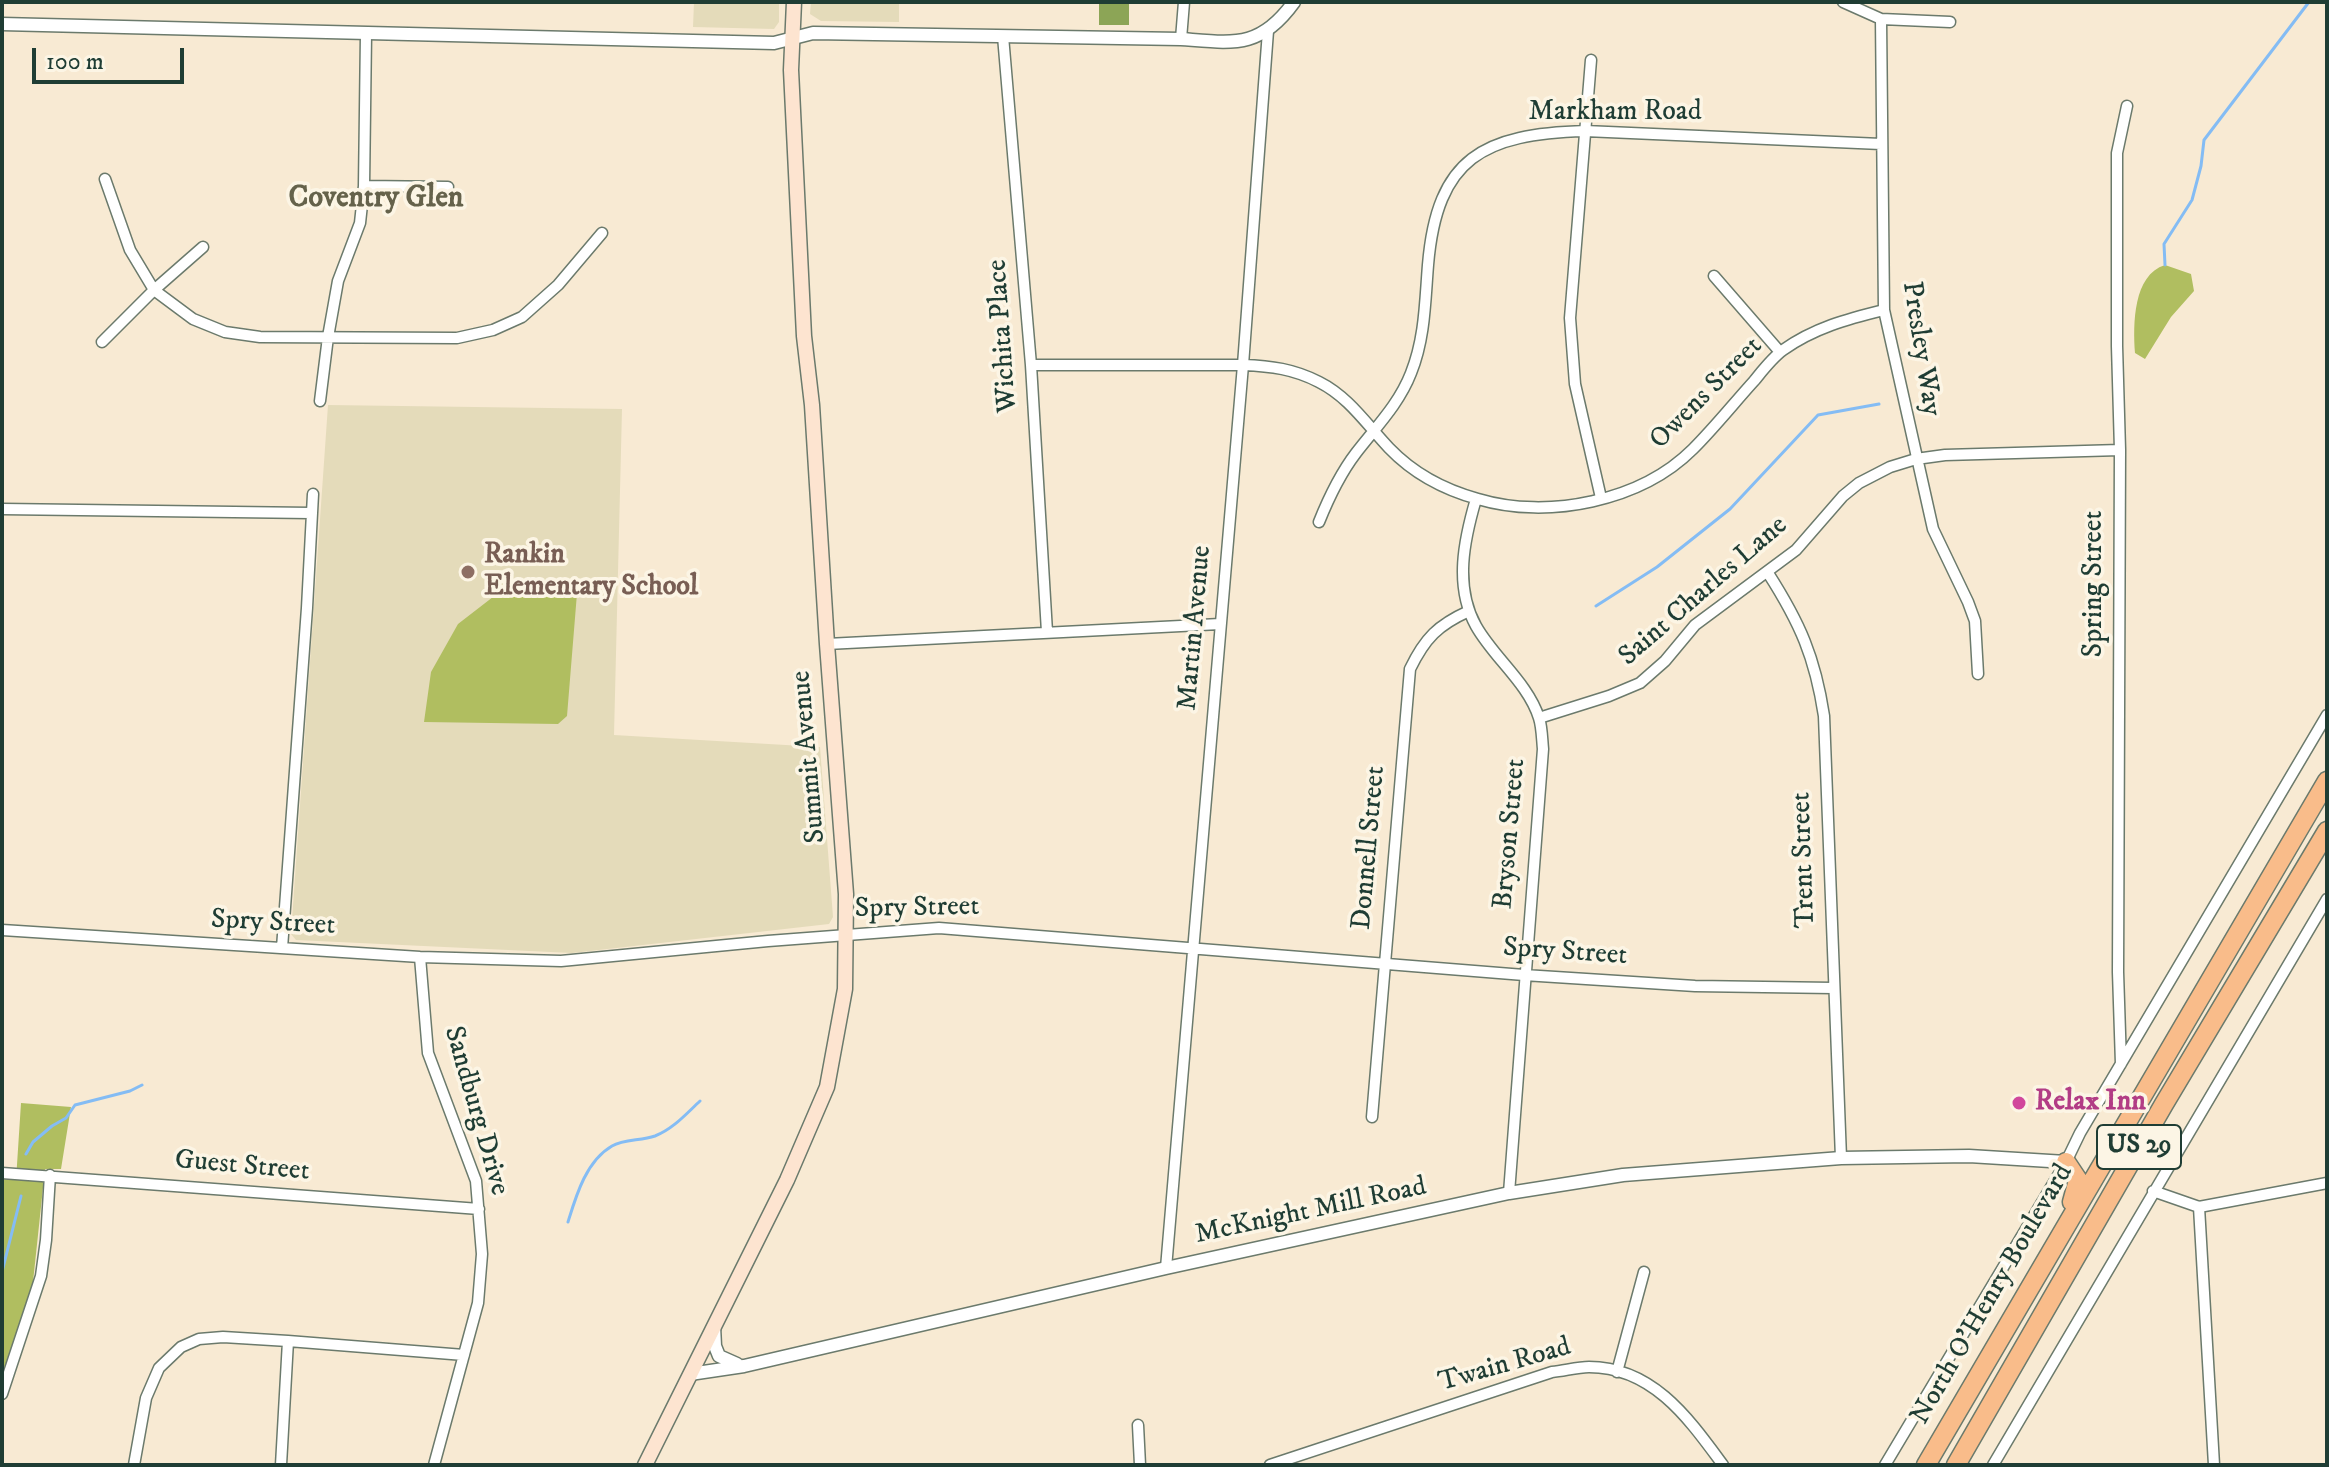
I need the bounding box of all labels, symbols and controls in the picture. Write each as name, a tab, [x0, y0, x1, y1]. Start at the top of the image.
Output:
scale bar	[36, 32, 188, 82]
text: 100 m	[46, 47, 104, 77]
street label: Markham Road	[1528, 96, 1702, 130]
district label: Coventry Glen	[288, 182, 464, 218]
street label: Wichita Place	[982, 258, 1026, 414]
street label: Presley Way	[1893, 279, 1947, 419]
street label: Owens Street	[1644, 331, 1770, 457]
street label: Saint Charles Lane	[1613, 510, 1795, 674]
street label: Spring Street	[2078, 511, 2112, 657]
place label: Rankin Elementary School	[484, 539, 698, 605]
street label: Martin Avenue	[1172, 544, 1220, 712]
marker: Rankin Elementary School	[459, 563, 477, 581]
street label: Summit Avenue	[786, 669, 834, 845]
street label: Bryson Street	[1488, 757, 1534, 911]
street label: Donnell Street	[1346, 765, 1394, 931]
street label: Trent Street	[1786, 791, 1824, 929]
street label: Spry Street	[854, 891, 980, 927]
street label: Spry Street	[210, 904, 336, 944]
street label: Spry Street	[1502, 932, 1628, 974]
street label: Sandburg Drive	[435, 1023, 515, 1199]
place label: Relax Inn	[2035, 1086, 2146, 1120]
marker: Relax Inn	[2010, 1094, 2028, 1112]
road number: US 29	[2097, 1125, 2181, 1169]
street label: Guest Street	[173, 1144, 311, 1190]
street label: North O'Henry Boulevard	[1905, 1159, 2081, 1431]
street label: McKnight Mill Road	[1192, 1171, 1430, 1253]
street label: Twain Road	[1435, 1331, 1575, 1401]

